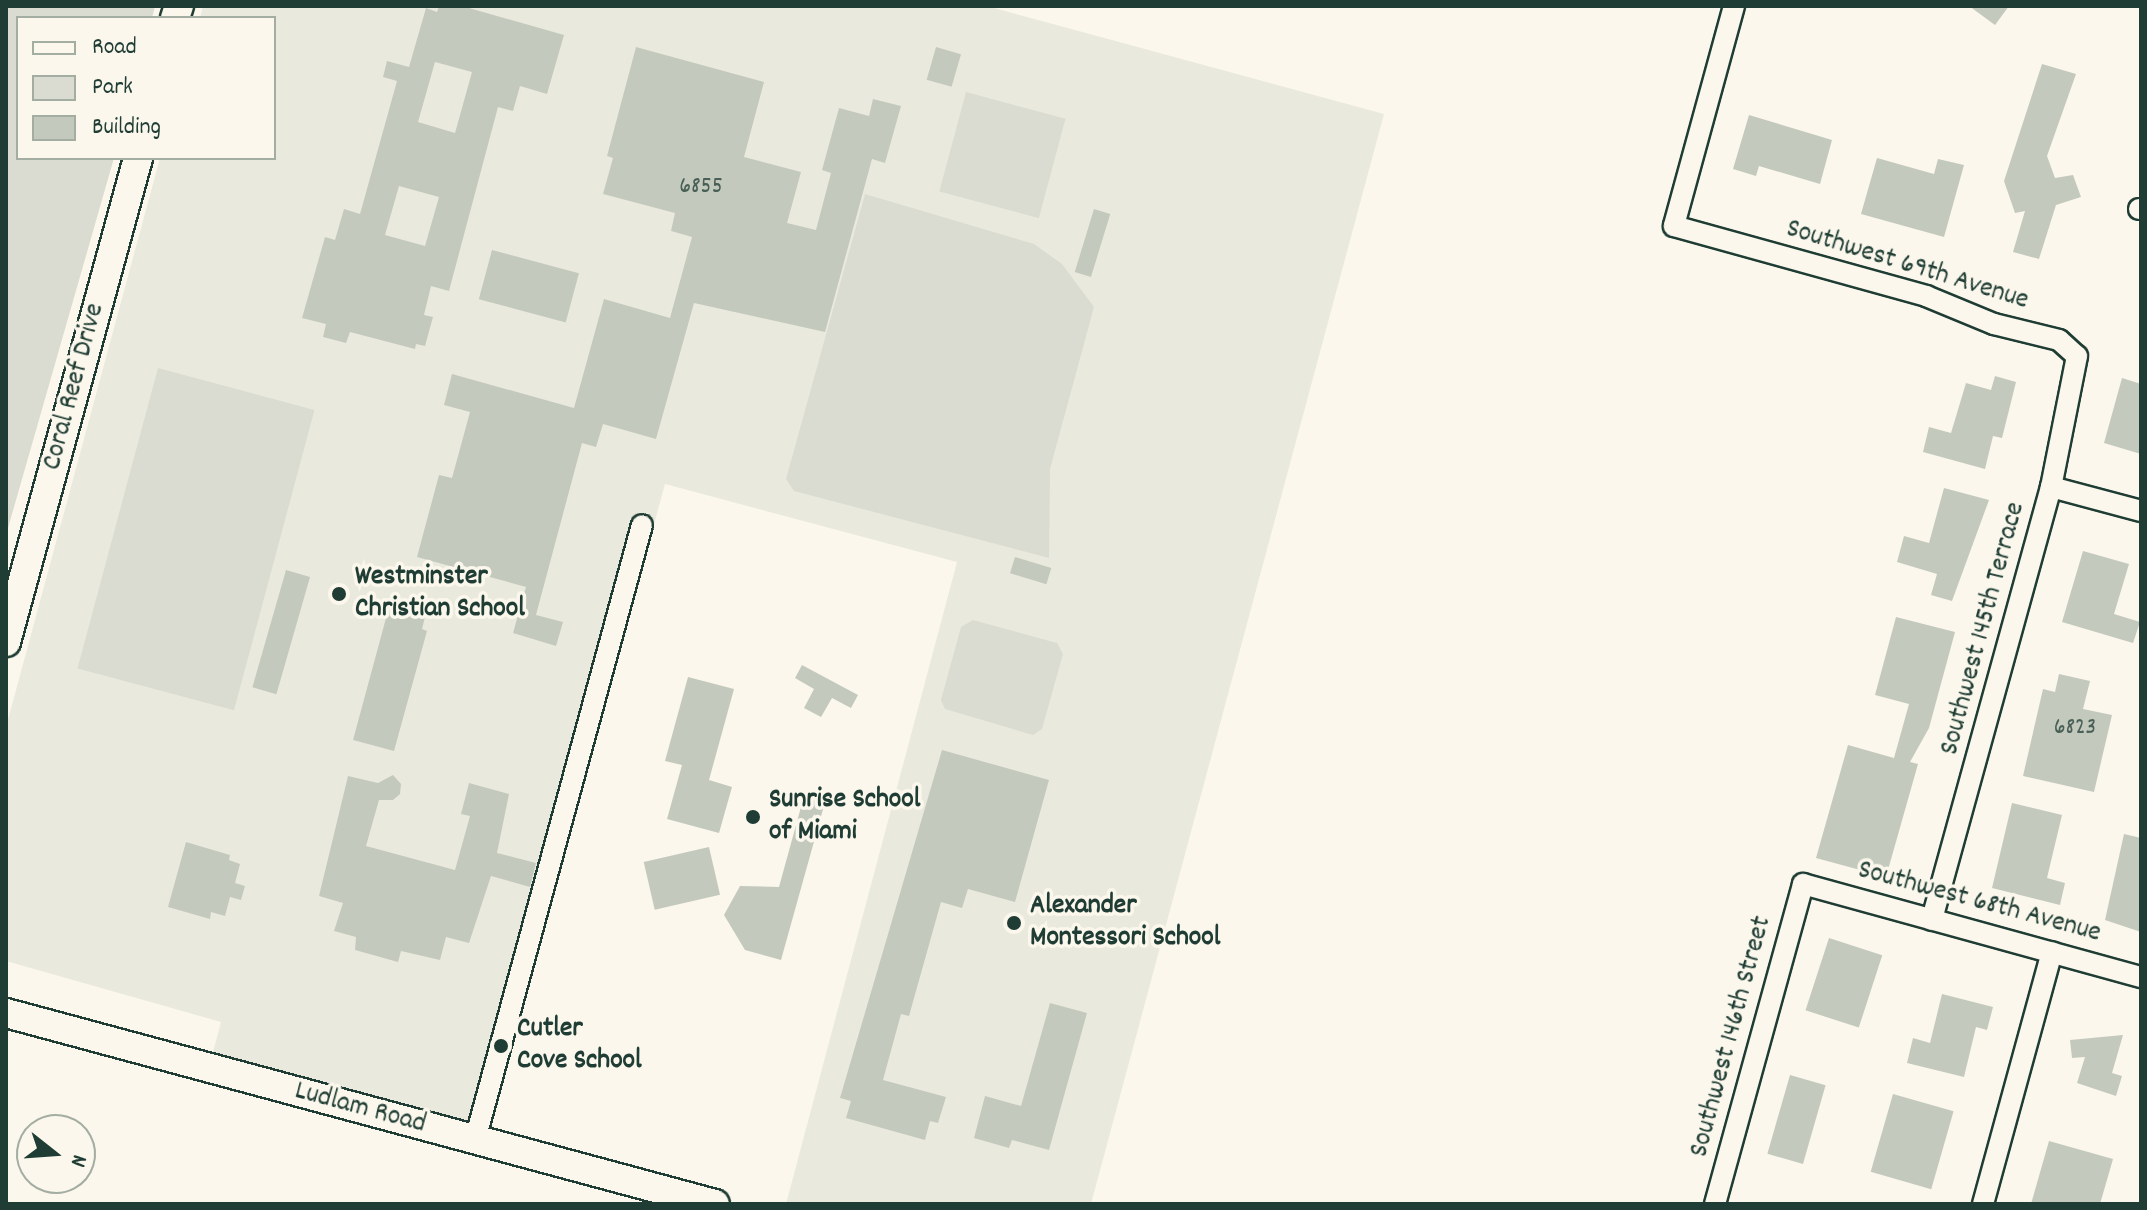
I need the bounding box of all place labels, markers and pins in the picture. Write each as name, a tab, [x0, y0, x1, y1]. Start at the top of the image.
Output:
place label: Westminster Christian School	[355, 561, 525, 627]
marker: Westminster Christian School	[330, 585, 348, 603]
place label: Sunrise School of Miami	[769, 784, 920, 850]
marker: Sunrise School of Miami	[744, 808, 762, 826]
place label: Alexander Montessori School	[1030, 890, 1220, 956]
marker: Alexander Montessori School	[1005, 914, 1023, 932]
place label: Cutler Cove School	[517, 1013, 642, 1079]
marker: Cutler Cove School	[492, 1037, 510, 1055]

